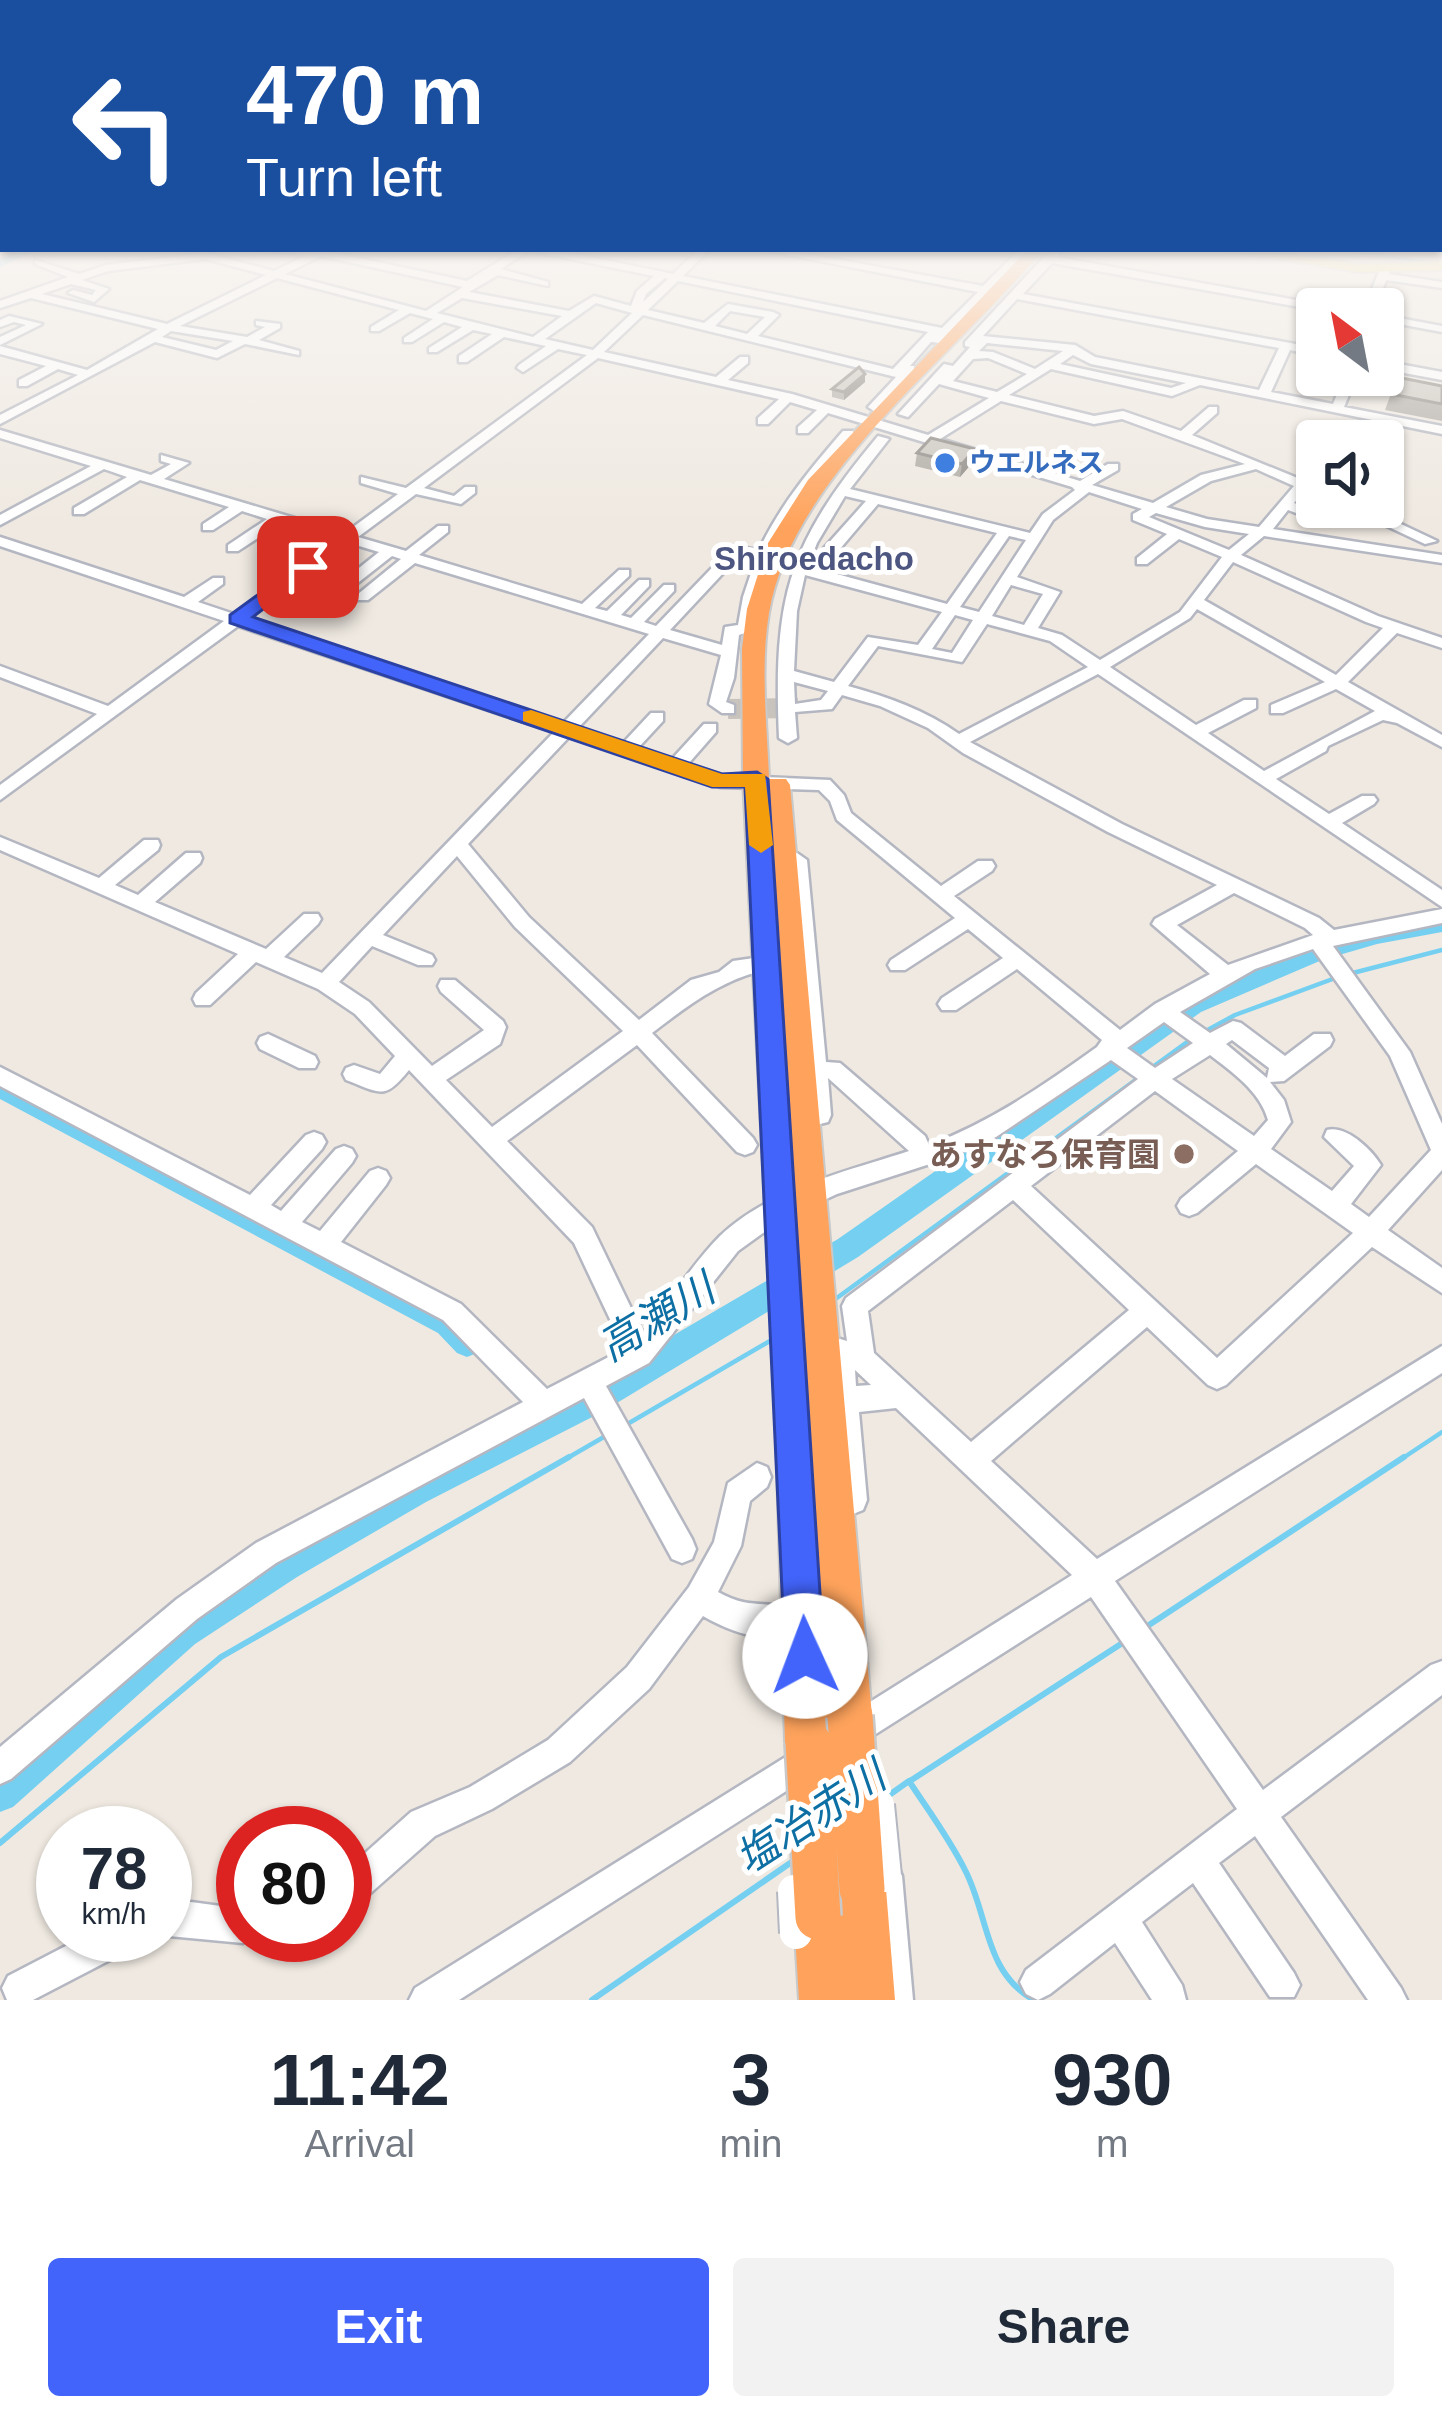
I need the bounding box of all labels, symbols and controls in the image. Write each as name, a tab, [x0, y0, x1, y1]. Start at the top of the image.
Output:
icon: left	[48, 48, 204, 204]
text: 470 m	[246, 48, 484, 142]
text: Turn left	[246, 147, 442, 207]
north arrow	[1296, 288, 1404, 396]
map controls	[1296, 288, 1404, 528]
button: sound	[1296, 420, 1404, 528]
place label: ウエルネス	[969, 448, 1104, 478]
marker: ウエルネス	[932, 450, 958, 476]
pin	[257, 516, 359, 618]
icon: arrive	[275, 534, 341, 600]
district label: Shiroedacho	[714, 540, 914, 577]
place label: あすなろ保育園	[929, 1136, 1160, 1173]
marker: あすなろ保育園	[1171, 1141, 1197, 1167]
water label: 高瀬川	[590, 1263, 726, 1370]
position arrow	[742, 1593, 868, 1719]
water label: 塩冶赤川	[727, 1750, 897, 1883]
speed limit sign: 80	[216, 1806, 372, 1962]
text: 78	[81, 1835, 147, 1902]
text: km/h	[81, 1897, 147, 1930]
text: 11:42	[270, 2040, 450, 2120]
text: 3	[731, 2040, 771, 2120]
text: 930	[1052, 2040, 1172, 2120]
text: Arrival	[305, 2122, 415, 2165]
text: min	[720, 2122, 782, 2165]
text: m	[1096, 2122, 1128, 2165]
button: Exit	[48, 2258, 709, 2396]
button: Share	[733, 2258, 1394, 2396]

